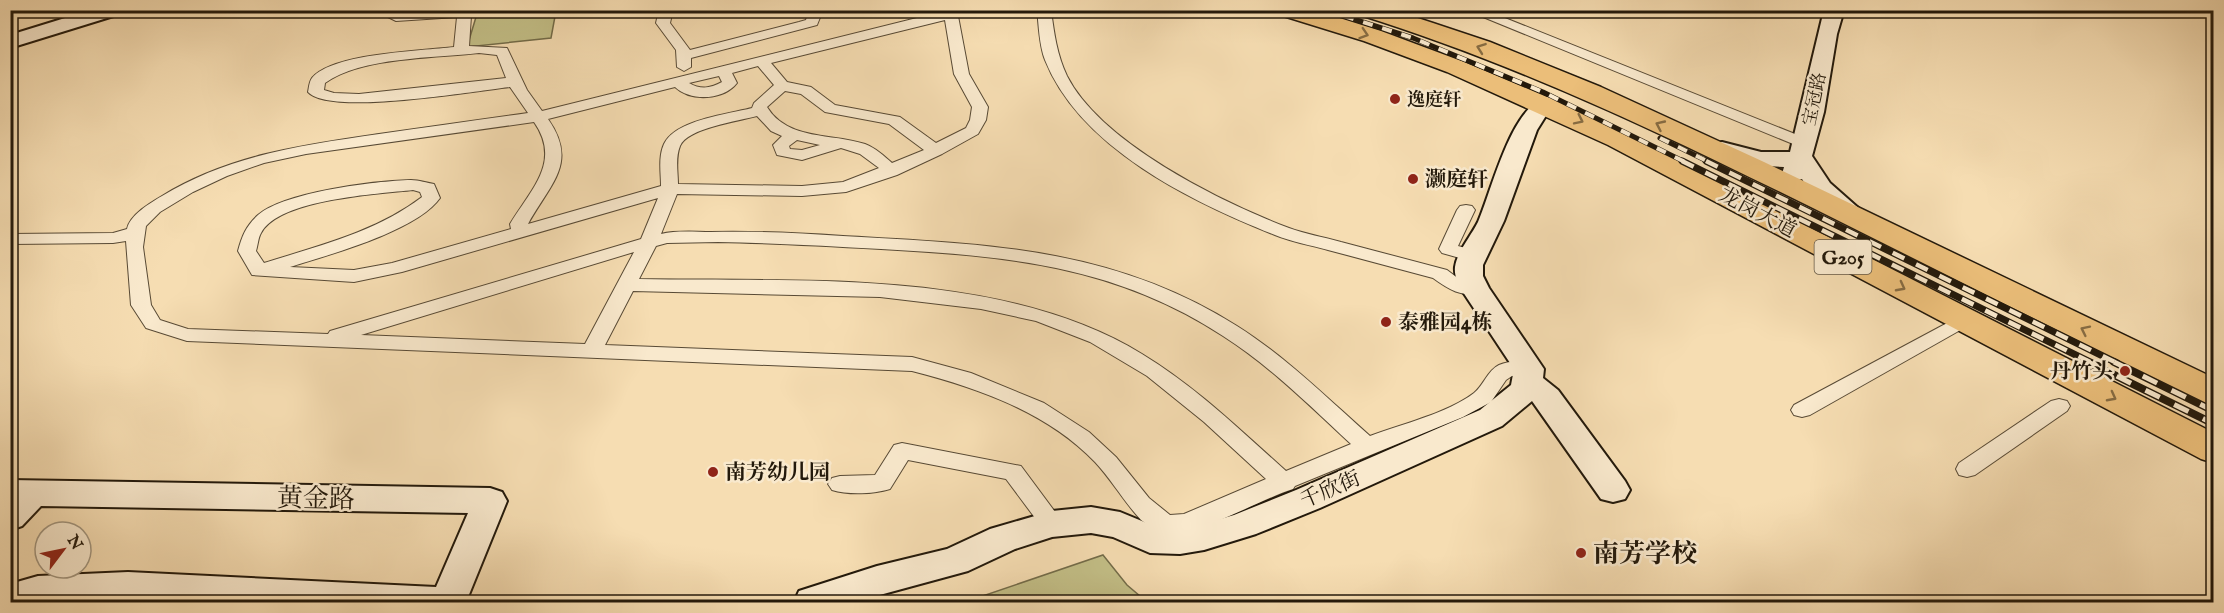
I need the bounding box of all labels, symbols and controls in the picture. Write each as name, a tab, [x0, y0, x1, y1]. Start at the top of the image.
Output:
one-way arrow	[1358, 26, 1369, 39]
one-way arrow	[1477, 43, 1488, 55]
street label: 宝冠路	[1799, 71, 1832, 128]
place label: 逸庭轩	[1407, 89, 1462, 112]
marker: 逸庭轩	[1388, 92, 1402, 106]
one-way arrow	[1573, 113, 1584, 125]
one-way arrow	[1656, 121, 1667, 133]
place label: 灏庭轩	[1425, 167, 1488, 194]
marker: 灏庭轩	[1406, 172, 1420, 186]
street label: 龙岗大道	[1714, 182, 1801, 245]
road number: G205	[1814, 240, 1872, 274]
one-way arrow	[1895, 280, 1906, 291]
place label: 泰雅园4栋	[1398, 310, 1492, 337]
marker: 泰雅园4栋	[1379, 315, 1393, 329]
one-way arrow	[2081, 326, 2092, 338]
place label: 丹竹头	[2050, 359, 2113, 386]
marker: 丹竹头	[2118, 364, 2132, 378]
one-way arrow	[2105, 390, 2116, 401]
place label: 南芳幼儿园	[725, 460, 830, 487]
marker: 南芳幼儿园	[706, 465, 720, 479]
street label: 千欣街	[1296, 466, 1365, 515]
street label: 黄金路	[277, 482, 355, 517]
north arrow	[33, 520, 93, 580]
text: N	[61, 531, 86, 554]
place label: 南芳学校	[1593, 538, 1697, 571]
marker: 南芳学校	[1574, 546, 1588, 560]

